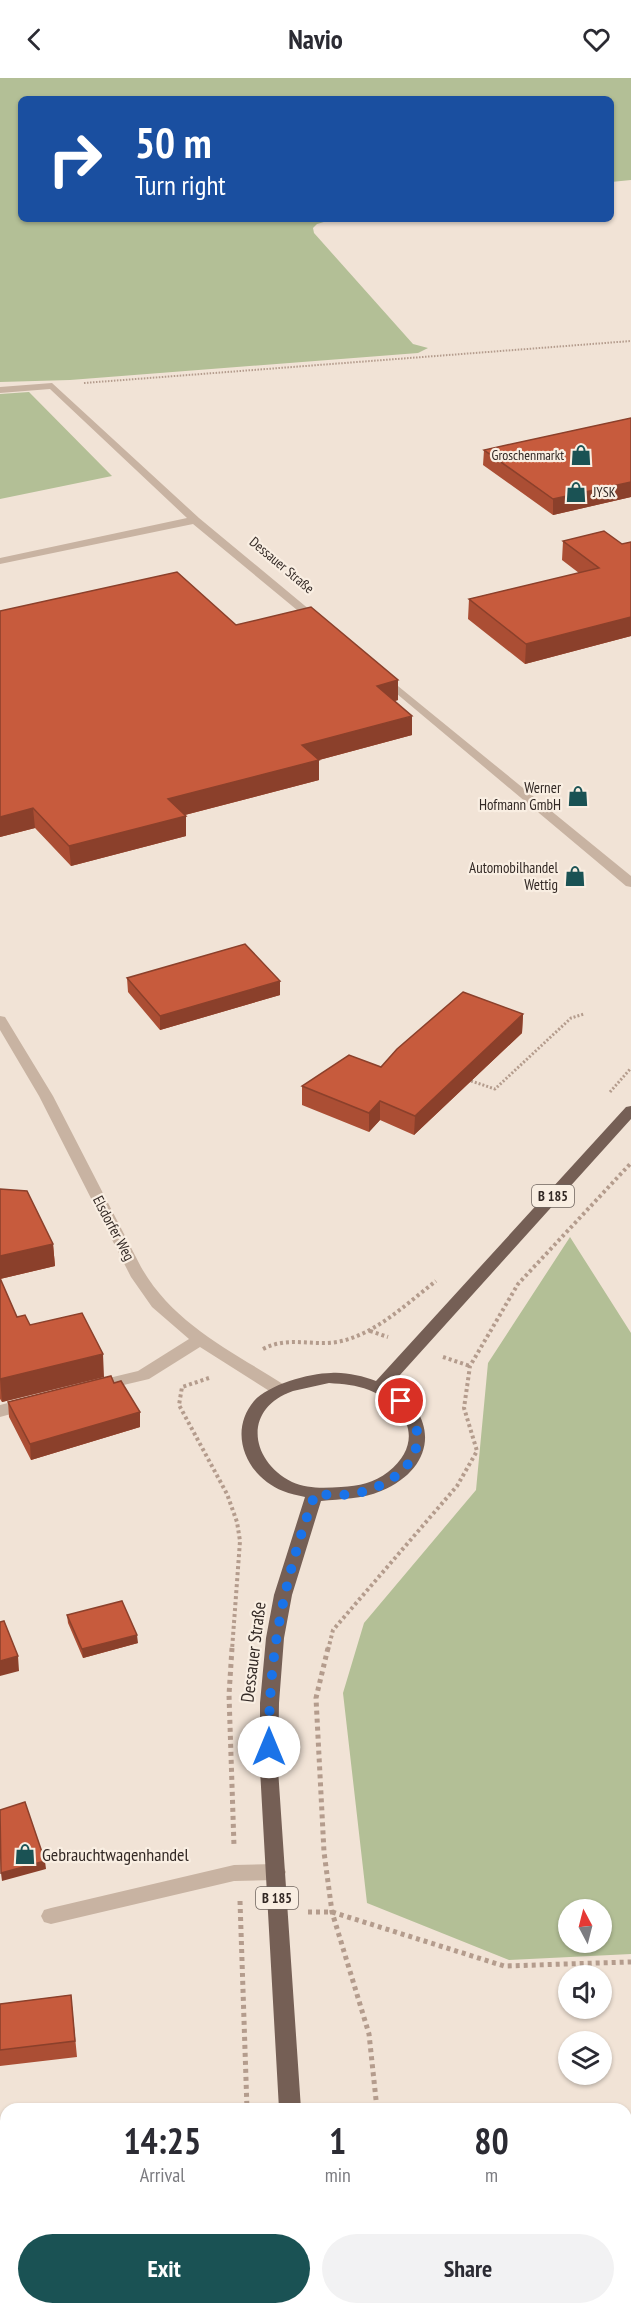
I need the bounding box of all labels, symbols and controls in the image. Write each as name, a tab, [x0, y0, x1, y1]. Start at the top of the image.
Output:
text: Navio	[288, 22, 343, 56]
icon: back	[18, 23, 51, 56]
icon: heart	[580, 23, 613, 56]
text: 50 m	[135, 115, 212, 170]
icon: right	[36, 120, 114, 198]
text: Turn right	[135, 168, 226, 202]
shop icon: Groschenmarkt	[569, 443, 593, 467]
place label: Groschenmarkt	[492, 446, 564, 464]
shop icon: JYSK	[564, 480, 588, 504]
place label: JYSK	[592, 483, 616, 501]
street label: Dessauer Straße	[246, 533, 318, 597]
place label: Werner Hofmann GmbH	[479, 778, 562, 814]
shop icon: Werner Hofmann GmbH	[566, 784, 590, 808]
place label: Automobilhandel Wettig	[469, 858, 559, 894]
shop icon: Automobilhandel Wettig	[563, 864, 587, 888]
road number: B 185	[532, 1185, 574, 1207]
street label: Elsdorfer Weg	[89, 1192, 139, 1264]
pin	[375, 1375, 426, 1426]
icon: arrive	[384, 1384, 417, 1417]
street label: Dessauer Straße	[235, 1600, 271, 1704]
position arrow	[237, 1715, 301, 1779]
shop icon: Gebrauchtwagenhandel	[13, 1842, 37, 1866]
place label: Gebrauchtwagenhandel	[42, 1843, 190, 1866]
road number: B 185	[256, 1887, 298, 1909]
north arrow	[558, 1899, 612, 1953]
map controls	[558, 1899, 612, 2085]
button: sound	[558, 1965, 612, 2019]
button: layers	[558, 2031, 612, 2085]
text: 14:25	[123, 2117, 201, 2164]
text: 1	[329, 2117, 346, 2164]
text: 80	[474, 2117, 509, 2164]
text: Arrival	[140, 2162, 185, 2188]
text: min	[325, 2162, 351, 2188]
text: m	[485, 2162, 498, 2188]
button: Exit	[18, 2234, 310, 2303]
button: Share	[322, 2234, 614, 2303]

